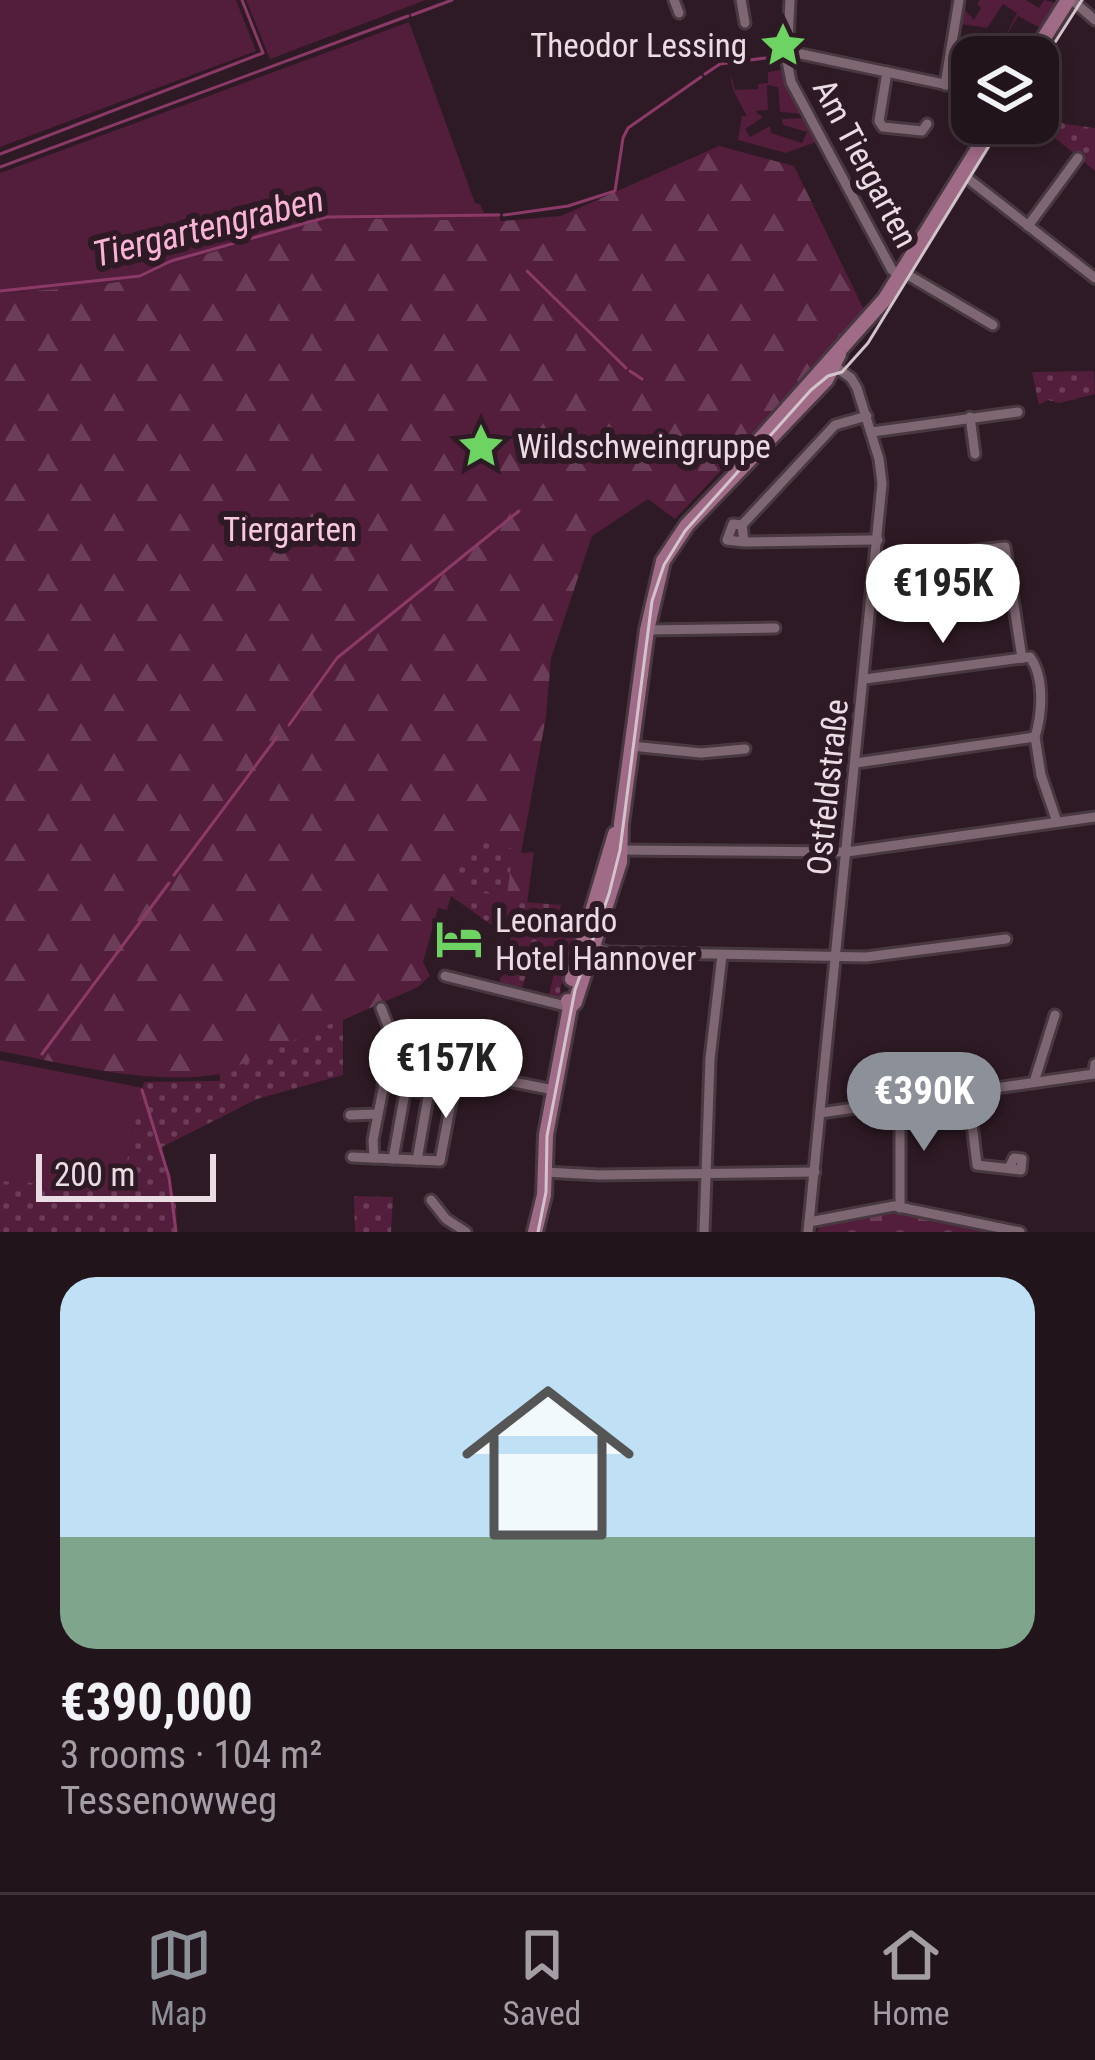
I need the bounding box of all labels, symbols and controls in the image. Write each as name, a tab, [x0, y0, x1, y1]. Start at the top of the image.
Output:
place icon: Theodor Lessing	[758, 20, 808, 70]
place label: Theodor Lessing	[530, 26, 747, 65]
map controls	[951, 36, 1059, 144]
button: layers	[951, 36, 1059, 144]
street label: Am Tiergarten	[805, 72, 926, 254]
water label: Tiergartengraben	[88, 178, 328, 276]
place icon: Wildschweingruppe	[456, 421, 506, 471]
place label: Wildschweingruppe	[517, 427, 771, 466]
park label: Tiergarten	[223, 510, 357, 549]
pin: €195K	[859, 544, 1027, 646]
text: €195K	[893, 560, 993, 606]
street label: Ostfeldstraße	[799, 697, 856, 877]
place label: Leonardo Hotel Hannover	[495, 901, 696, 978]
hotel icon: Leonardo Hotel Hannover	[434, 914, 484, 964]
pin: €157K	[362, 1019, 530, 1121]
text: €157K	[396, 1035, 496, 1081]
pin: €390K	[840, 1052, 1008, 1154]
text: €390K	[874, 1068, 974, 1114]
scale bar	[36, 1148, 216, 1201]
text: 200 m	[54, 1155, 135, 1194]
icon: home	[440, 1355, 656, 1571]
text: €390,000	[60, 1673, 253, 1732]
text: 3 rooms · 104 m²	[60, 1732, 322, 1778]
text: Tessenowweg	[60, 1778, 277, 1824]
tab: Map	[146, 1922, 212, 2033]
tab: Saved	[503, 1922, 581, 2033]
tab: Home	[872, 1922, 949, 2033]

